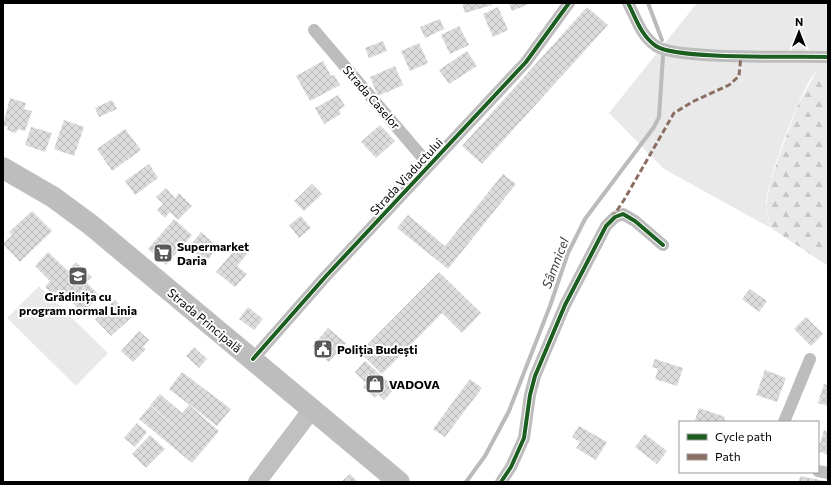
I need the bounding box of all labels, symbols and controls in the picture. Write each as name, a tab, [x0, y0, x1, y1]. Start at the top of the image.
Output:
north arrow	[779, 12, 819, 52]
text: N	[795, 15, 803, 28]
street label: Strada Caselor	[341, 62, 404, 132]
street label: Strada Viaductului	[367, 135, 445, 217]
water label: Sâmnicel	[538, 235, 572, 291]
place label: Supermarket Daria	[177, 239, 249, 267]
supermarket icon: Supermarket Daria	[152, 242, 174, 264]
school or university icon: Grădinița cu program normal Linia	[67, 265, 89, 287]
street label: Strada Principală	[165, 285, 245, 355]
place label: Grădinița cu program normal Linia	[19, 289, 137, 317]
public building icon: Poliția Budești	[312, 338, 334, 360]
place label: Poliția Budești	[337, 342, 418, 357]
shop icon: VADOVA	[364, 373, 386, 395]
place label: VADOVA	[389, 377, 440, 391]
legend	[679, 421, 819, 473]
text: Cycle path	[715, 429, 772, 443]
text: Path	[715, 449, 741, 463]

